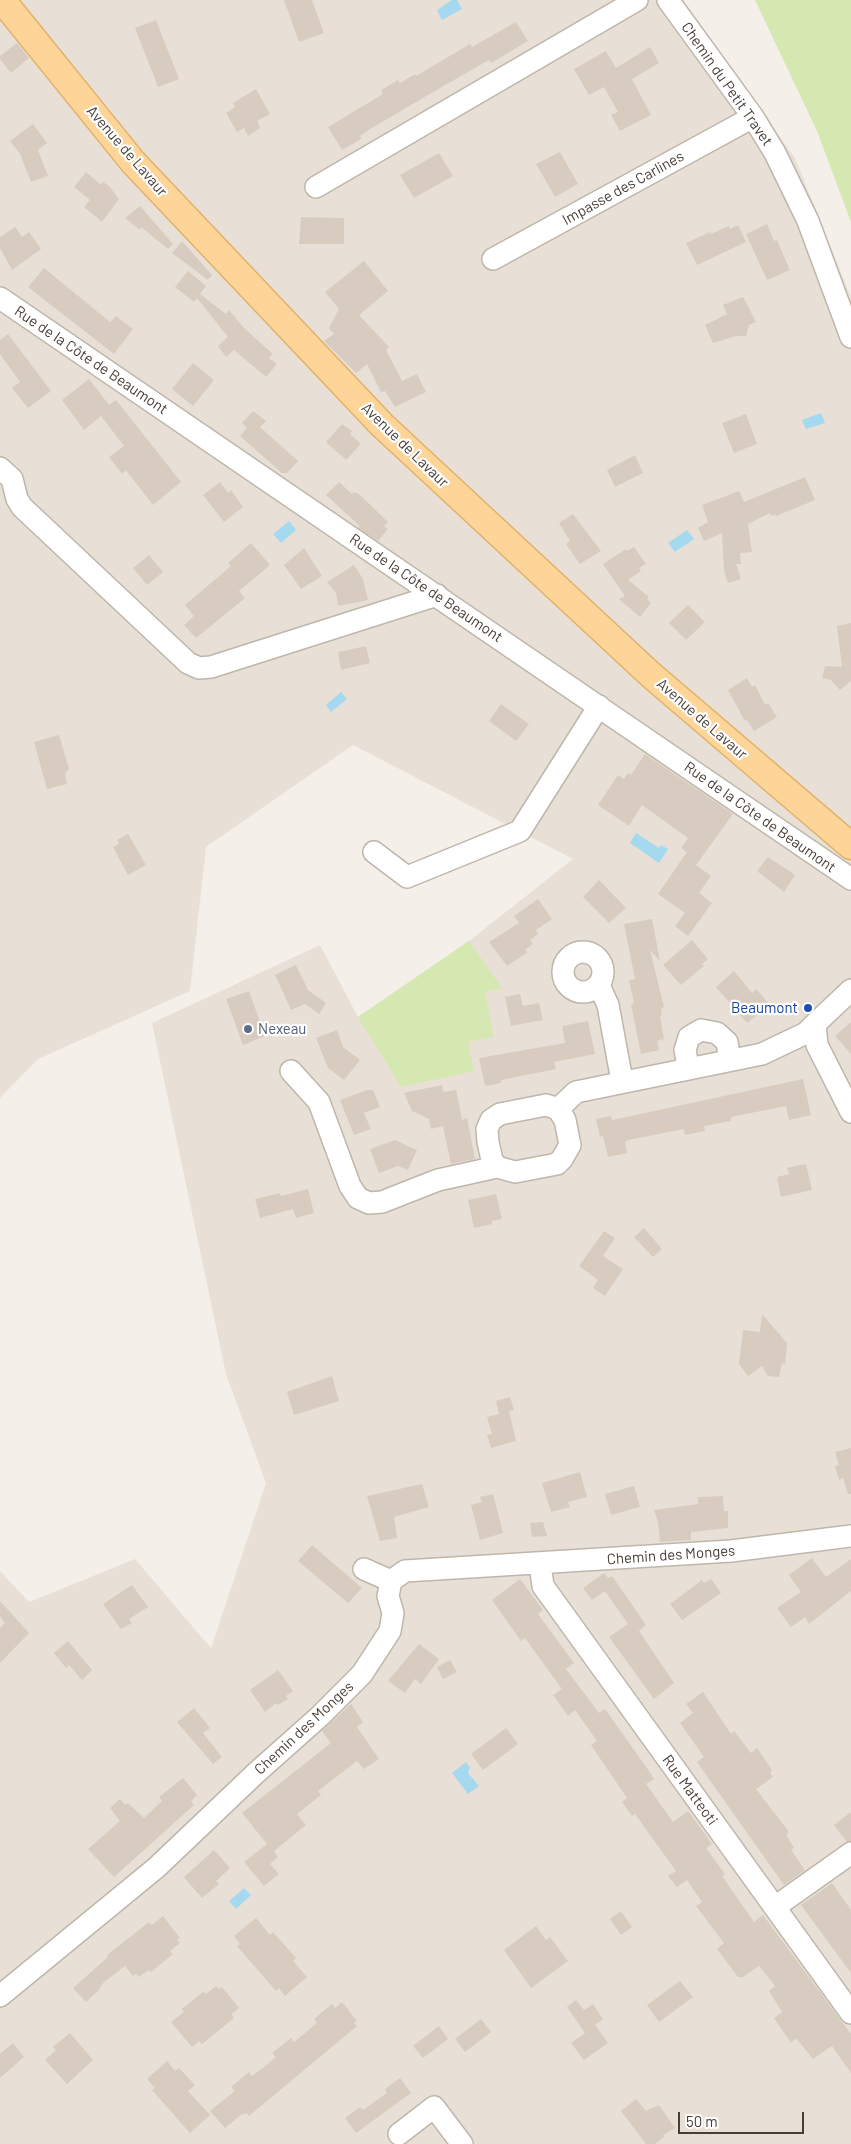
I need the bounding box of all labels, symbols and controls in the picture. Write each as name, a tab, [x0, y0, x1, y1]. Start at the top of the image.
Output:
street label: Chemin du Petit Travet	[678, 19, 776, 149]
street label: Avenue de Lavaur	[83, 102, 171, 200]
street label: Impasse des Carlines	[559, 147, 687, 229]
street label: Rue de la Côte de Beaumont	[11, 302, 171, 418]
street label: Avenue de Lavaur	[358, 399, 452, 491]
street label: Rue de la Côte de Beaumont	[346, 530, 506, 646]
street label: Avenue de Lavaur	[653, 675, 751, 763]
street label: Rue de la Côte de Beaumont	[681, 758, 839, 876]
place label: Beaumont	[731, 999, 798, 1017]
marker: Beaumont	[802, 1002, 814, 1014]
place label: Nexeau	[258, 1020, 306, 1038]
marker: Nexeau	[242, 1023, 254, 1035]
street label: Chemin des Monges	[606, 1542, 736, 1568]
street label: Chemin des Monges	[251, 1678, 357, 1778]
street label: Rue Matteoti	[658, 1751, 722, 1829]
scale bar	[681, 2102, 807, 2134]
text: 50 m	[686, 2112, 718, 2130]

